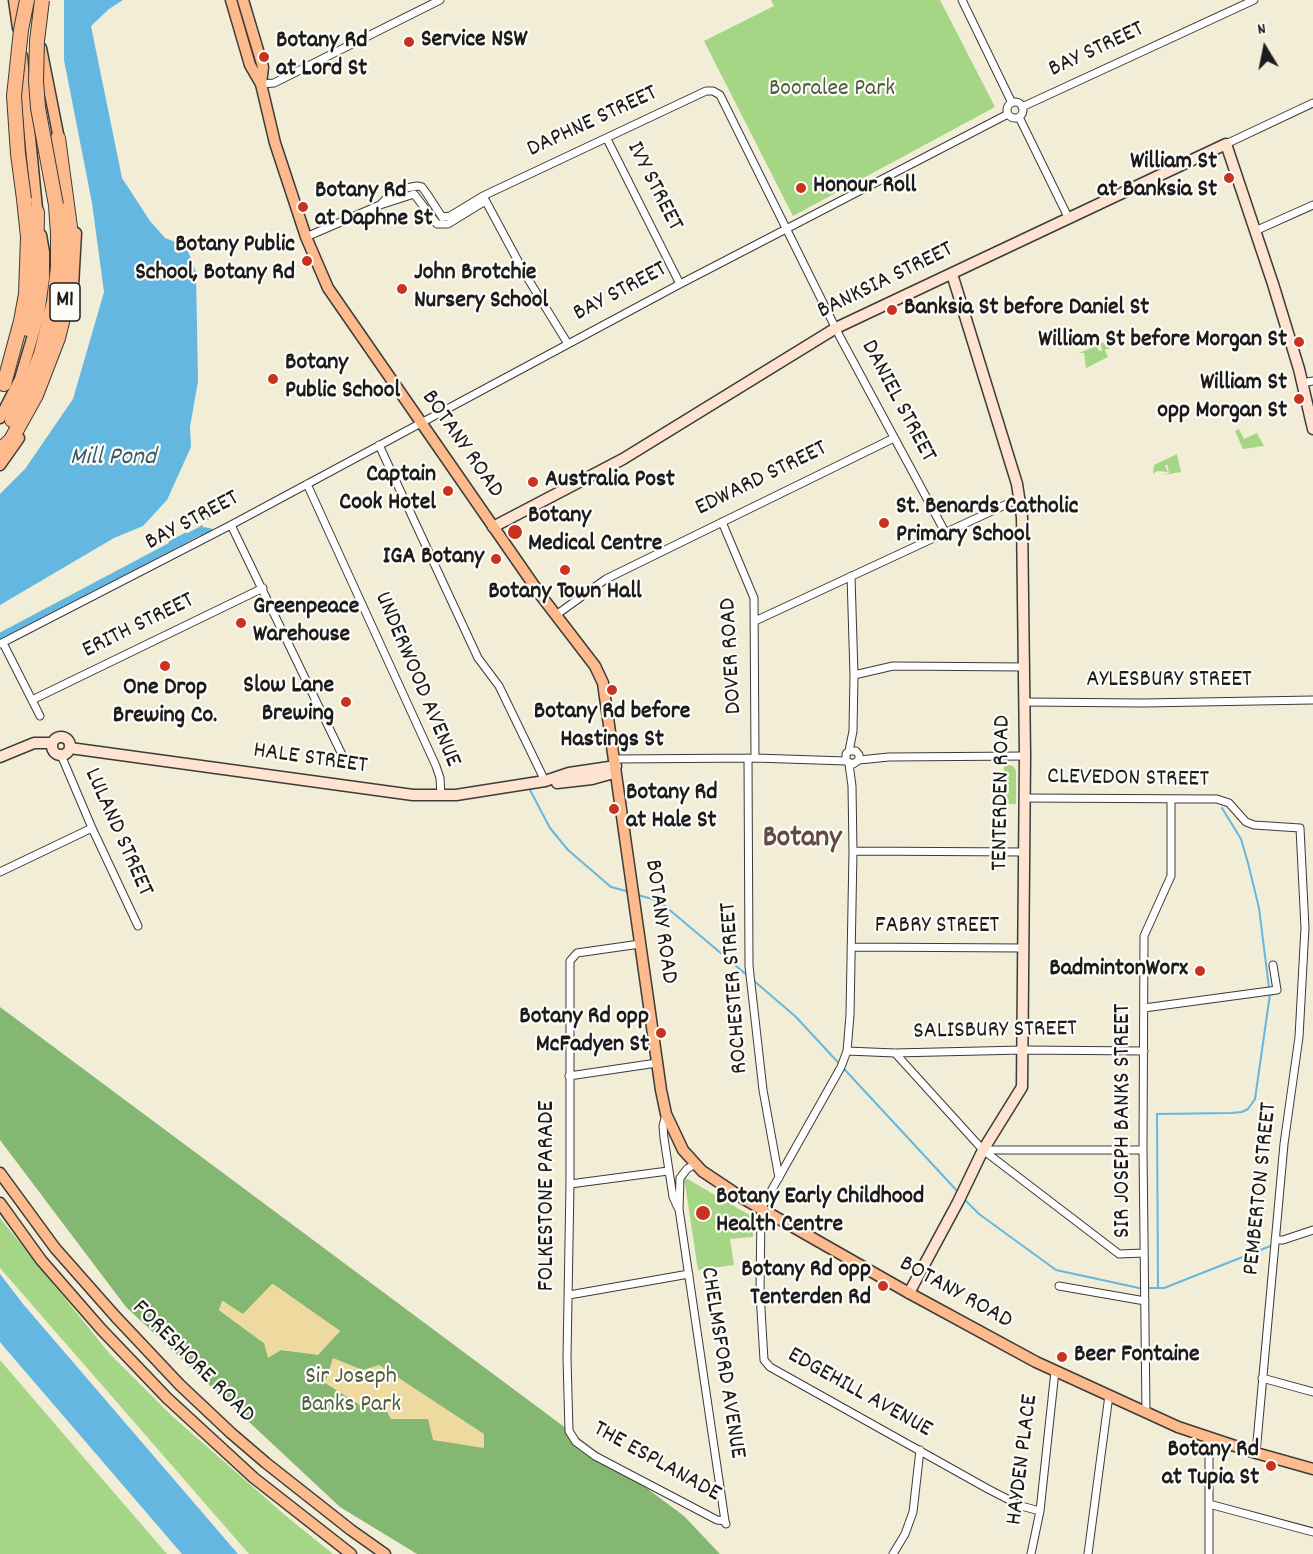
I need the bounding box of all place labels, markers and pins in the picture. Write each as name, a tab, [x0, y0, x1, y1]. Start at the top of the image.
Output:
place label: Service NSW	[421, 28, 527, 56]
place label: Botany Rd at Lord St	[276, 29, 367, 85]
marker: Service NSW	[402, 35, 416, 49]
marker: Botany Rd at Lord St	[257, 50, 271, 64]
place label: William St at Banksia St	[1097, 150, 1217, 206]
marker: William St at Banksia St	[1222, 171, 1236, 185]
place label: Honour Roll	[813, 174, 916, 202]
place label: Botany Rd at Daphne St	[315, 179, 433, 235]
marker: Honour Roll	[794, 181, 808, 195]
marker: Botany Rd at Daphne St	[296, 200, 310, 214]
place label: Botany Public School, Botany Rd	[135, 233, 295, 289]
marker: Botany Public School, Botany Rd	[300, 254, 314, 268]
place label: John Brotchie Nursery School	[414, 261, 548, 317]
marker: John Brotchie Nursery School	[395, 282, 409, 296]
place label: Banksia St before Daniel St	[904, 296, 1149, 324]
marker: Banksia St before Daniel St	[885, 303, 899, 317]
place label: William St before Morgan St	[1038, 328, 1287, 356]
marker: William St before Morgan St	[1292, 335, 1306, 349]
place label: Botany Public School	[285, 351, 400, 407]
place label: William St opp Morgan St	[1157, 371, 1287, 427]
marker: Botany Public School	[266, 372, 280, 386]
marker: William St opp Morgan St	[1292, 392, 1306, 406]
place label: Captain Cook Hotel	[339, 463, 436, 519]
place label: Australia Post	[545, 468, 675, 496]
marker: Australia Post	[526, 475, 540, 489]
marker: Captain Cook Hotel	[441, 484, 455, 498]
place label: St. Benards Catholic Primary School	[896, 495, 1078, 551]
place label: Botany Medical Centre	[528, 504, 662, 560]
marker: St. Benards Catholic Primary School	[877, 516, 891, 530]
marker: Botany Medical Centre	[506, 523, 524, 541]
place label: IGA Botany	[383, 545, 484, 573]
marker: IGA Botany	[489, 552, 503, 566]
marker: Botany Town Hall	[558, 563, 572, 577]
place label: Botany Town Hall	[488, 580, 642, 608]
place label: Greenpeace Warehouse	[253, 595, 359, 651]
marker: Greenpeace Warehouse	[234, 616, 248, 630]
marker: One Drop Brewing Co.	[158, 659, 172, 673]
place label: Slow Lane Brewing	[243, 674, 334, 730]
place label: One Drop Brewing Co.	[113, 676, 217, 732]
marker: Botany Rd before Hastings St	[605, 683, 619, 697]
marker: Slow Lane Brewing	[339, 695, 353, 709]
place label: Botany Rd before Hastings St	[534, 700, 690, 756]
place label: Botany Rd at Hale St	[626, 781, 717, 837]
marker: Botany Rd at Hale St	[607, 802, 621, 816]
place label: BadmintonWorx	[1049, 957, 1188, 985]
marker: BadmintonWorx	[1193, 964, 1207, 978]
place label: Botany Rd opp McFadyen St	[519, 1005, 649, 1061]
marker: Botany Rd opp McFadyen St	[654, 1026, 668, 1040]
place label: Botany Early Childhood Health Centre	[716, 1185, 924, 1241]
marker: Botany Early Childhood Health Centre	[694, 1204, 712, 1222]
place label: Botany Rd opp Tenterden Rd	[741, 1258, 871, 1314]
marker: Botany Rd opp Tenterden Rd	[876, 1279, 890, 1293]
place label: Beer Fontaine	[1074, 1343, 1200, 1371]
marker: Beer Fontaine	[1055, 1350, 1069, 1364]
place label: Botany Rd at Tupia St	[1162, 1438, 1259, 1494]
marker: Botany Rd at Tupia St	[1264, 1459, 1278, 1473]

